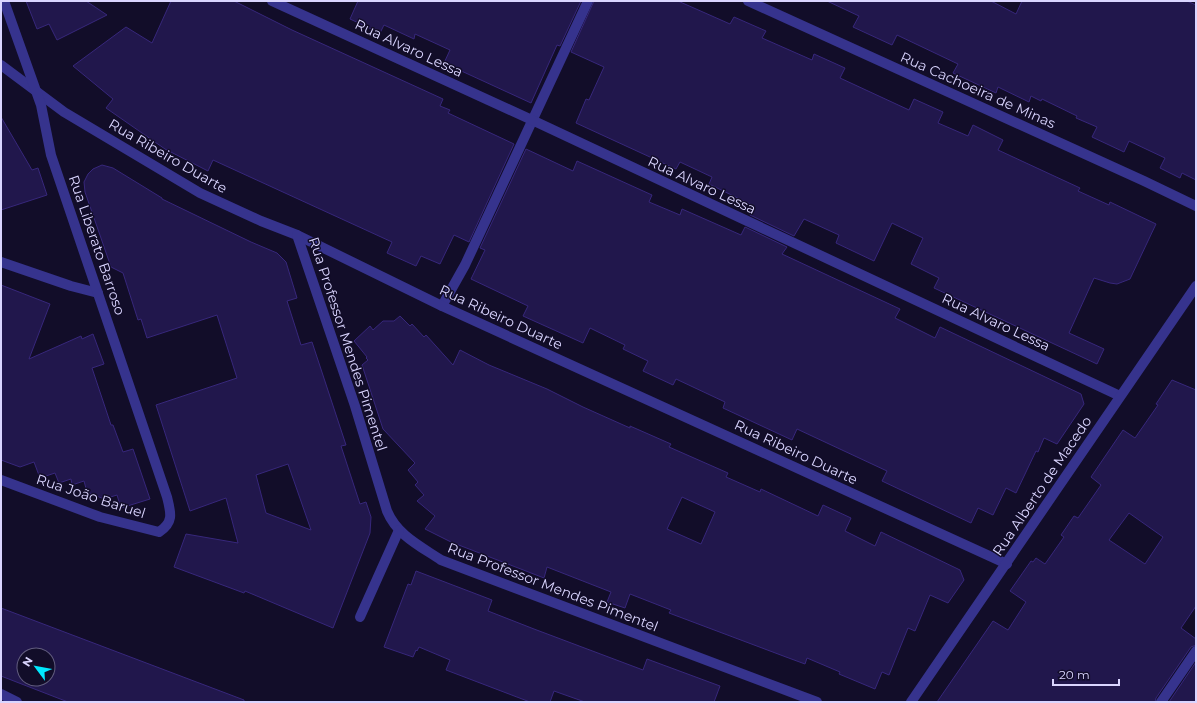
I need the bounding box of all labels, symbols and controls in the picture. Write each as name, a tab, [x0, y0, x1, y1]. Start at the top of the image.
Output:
street label: Rua Alvaro Lessa	[352, 15, 466, 81]
street label: Rua Cachoeira de Minas	[898, 48, 1059, 132]
street label: Rua Ribeiro Duarte	[106, 115, 230, 197]
street label: Rua Alvaro Lessa	[645, 152, 759, 218]
street label: Rua Liberato Barroso	[65, 173, 129, 318]
street label: Rua Professor Mendes Pimentel	[305, 235, 391, 453]
street label: Rua Ribeiro Duarte	[437, 281, 565, 353]
street label: Rua Alvaro Lessa	[939, 289, 1053, 355]
street label: Rua Alberto de Macedo	[989, 413, 1096, 559]
street label: Rua Ribeiro Duarte	[732, 416, 860, 488]
street label: Rua João Baruel	[34, 470, 148, 522]
street label: Rua Professor Mendes Pimentel	[445, 538, 661, 636]
north arrow	[16, 647, 56, 687]
text: N	[19, 654, 36, 669]
scale bar	[1053, 661, 1119, 687]
text: 20 m	[1059, 667, 1090, 682]

